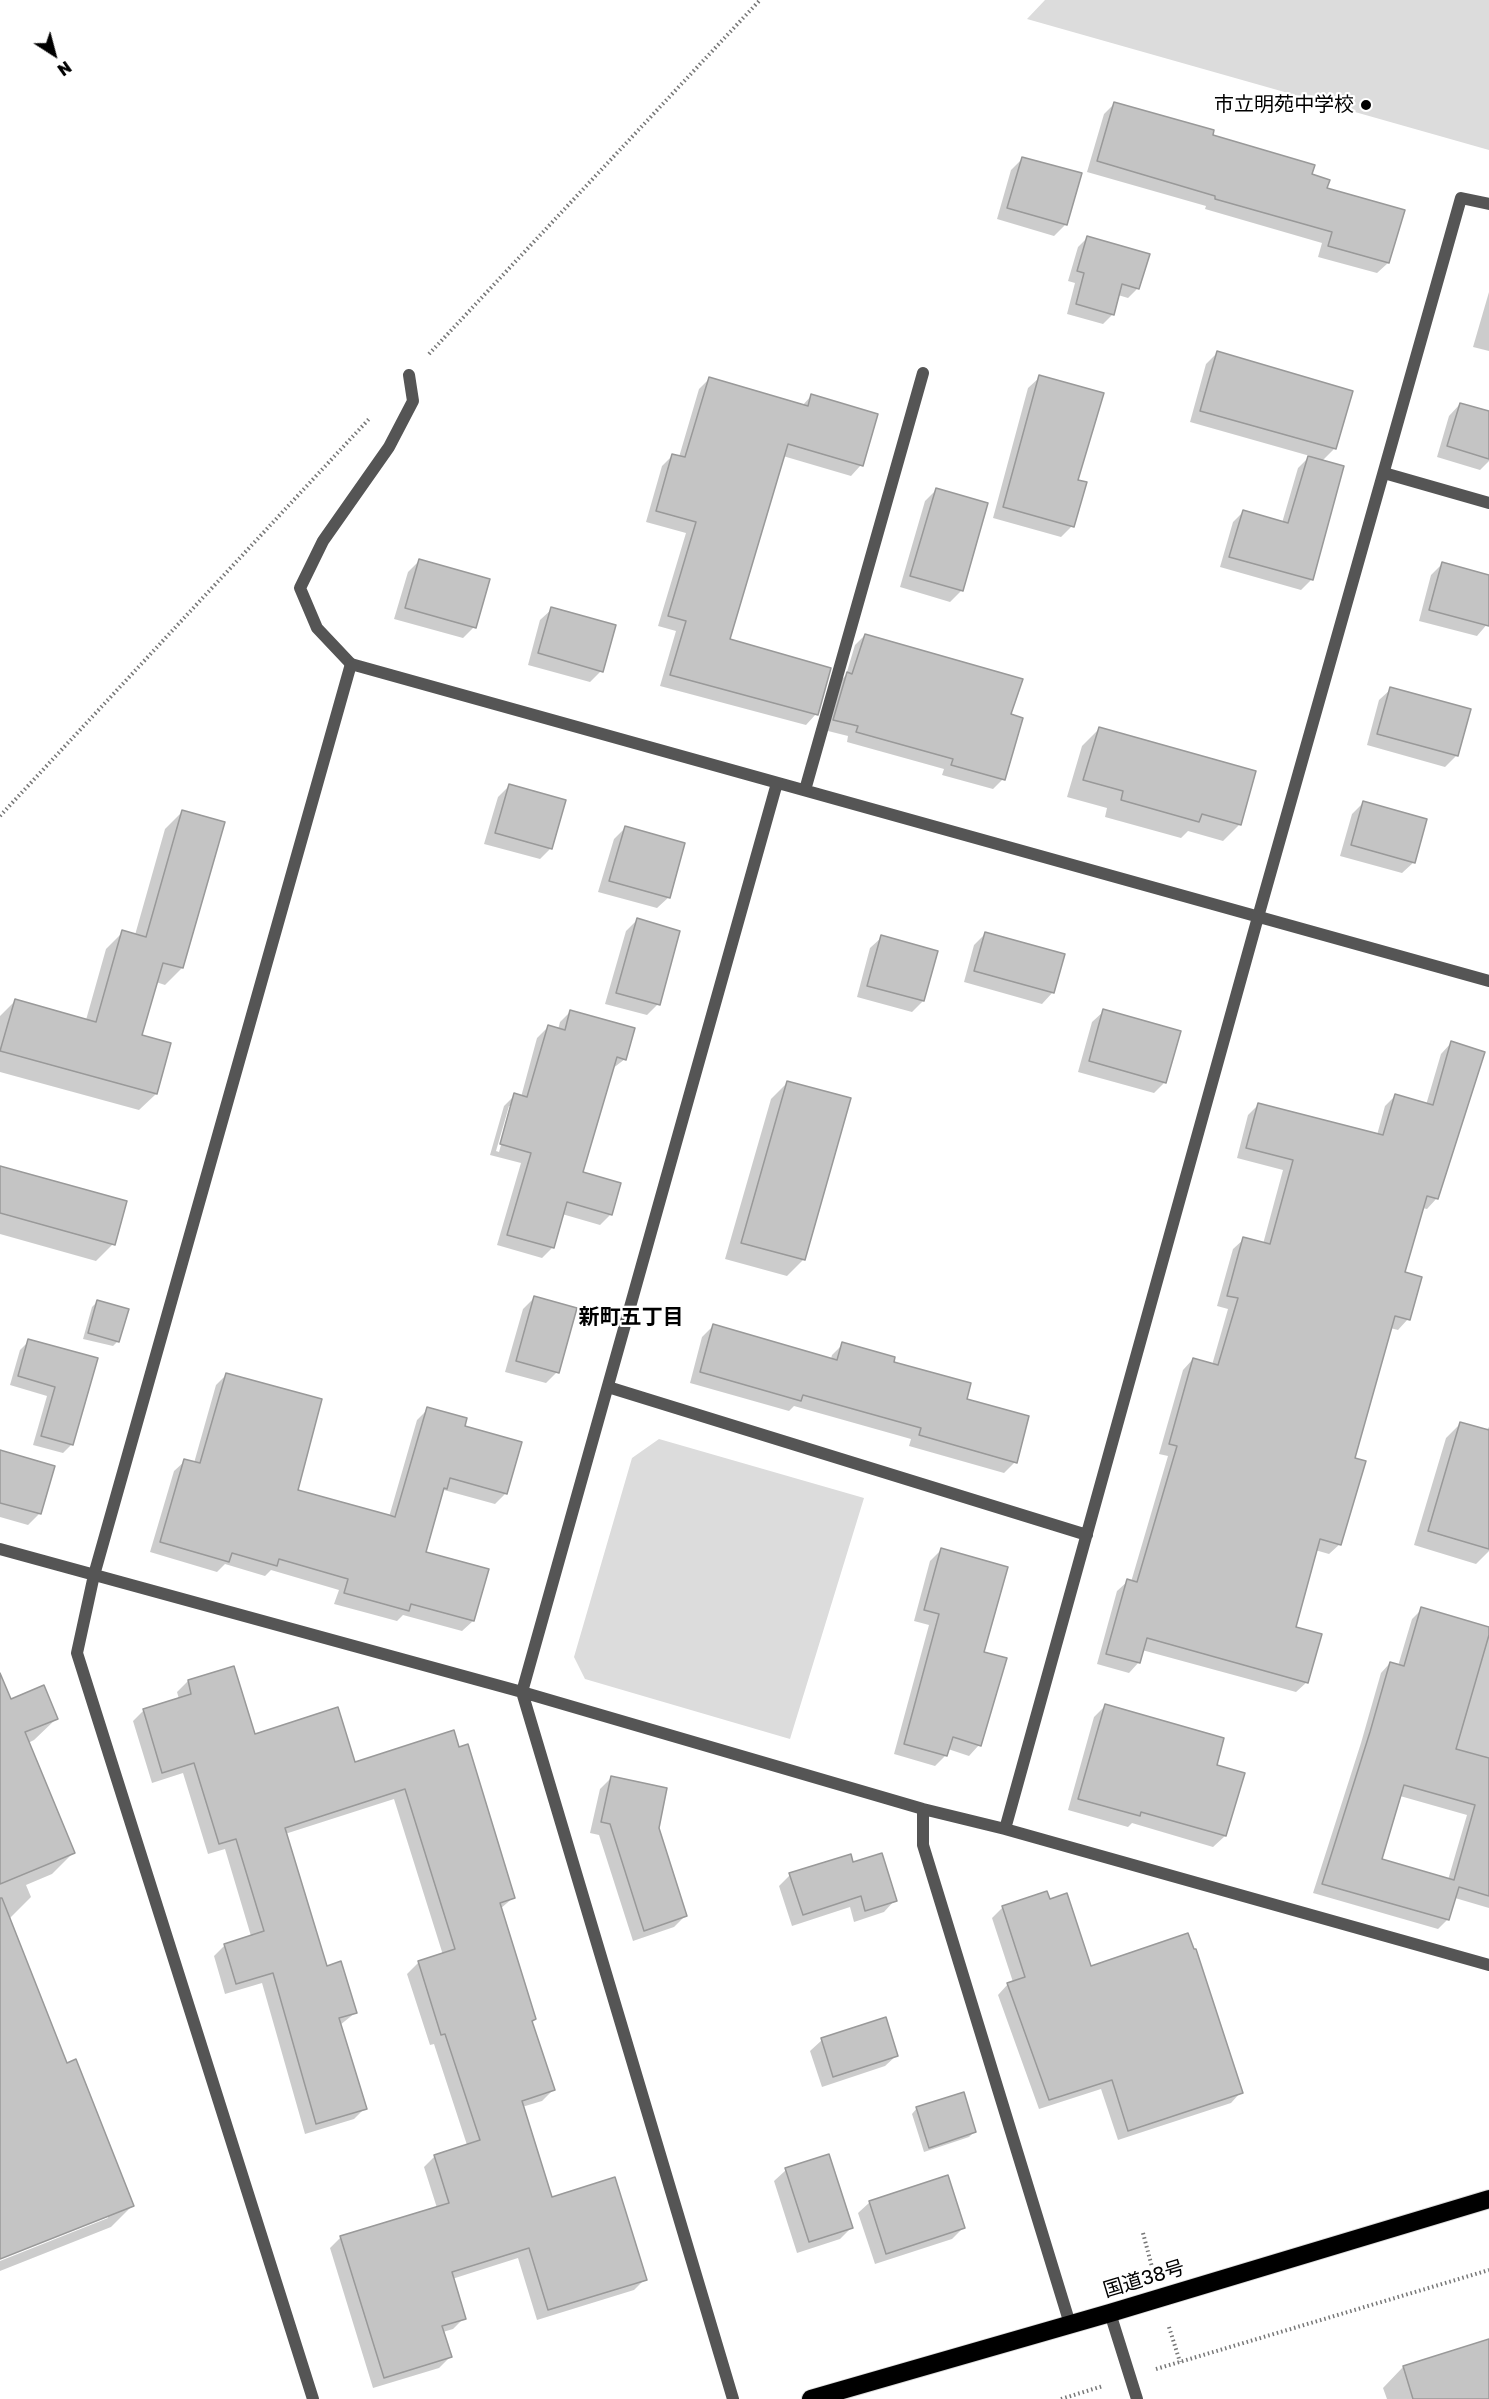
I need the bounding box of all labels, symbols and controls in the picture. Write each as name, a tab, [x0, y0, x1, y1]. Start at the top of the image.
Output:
north arrow	[24, 24, 84, 84]
text: N	[54, 57, 75, 80]
place label: 市立明苑中学校	[1214, 93, 1354, 117]
marker: 市立明苑中学校	[1359, 98, 1373, 112]
district label: 新町五丁目	[579, 1304, 683, 1330]
street label: 国道38号	[1100, 2255, 1188, 2303]

